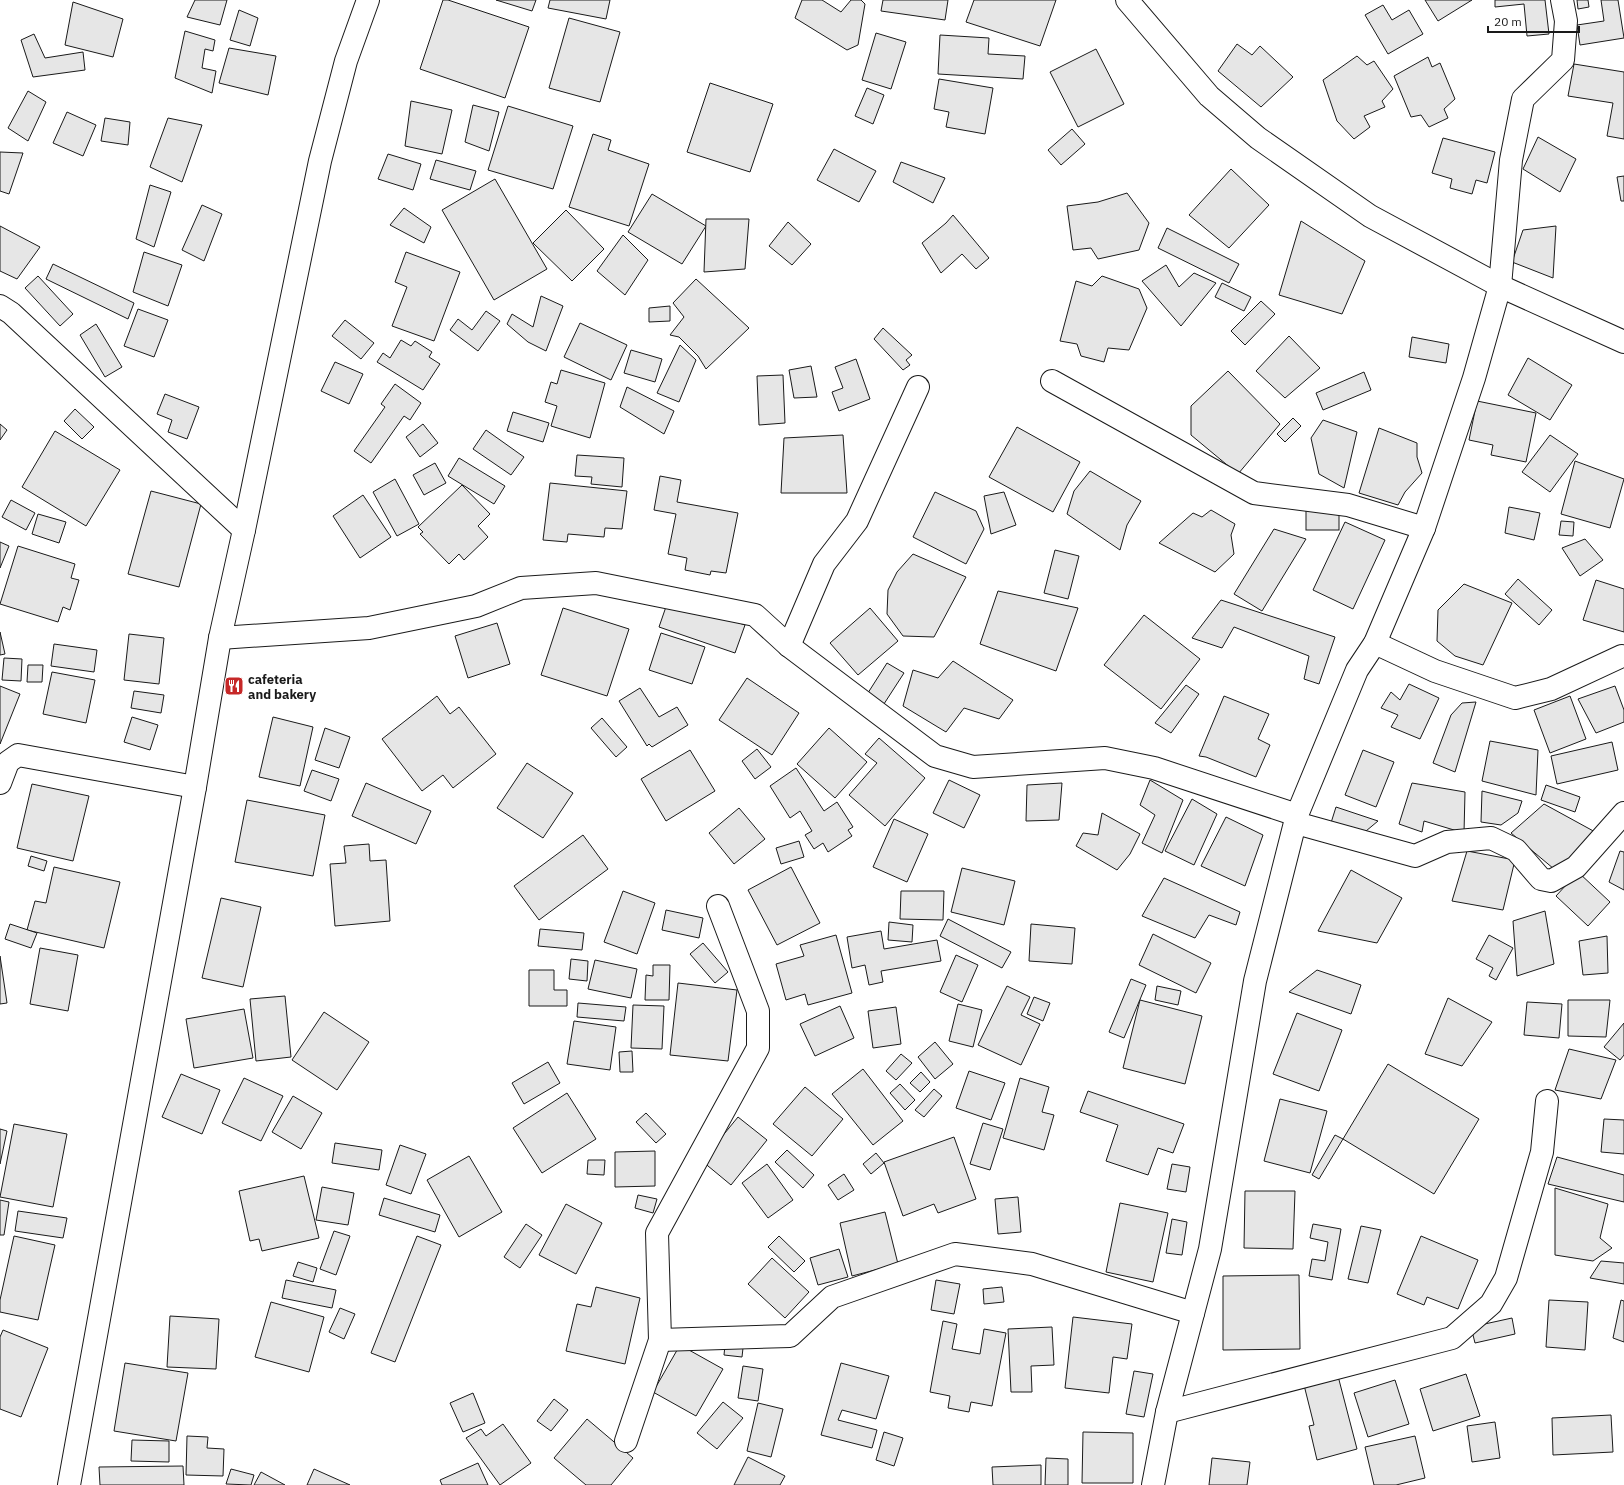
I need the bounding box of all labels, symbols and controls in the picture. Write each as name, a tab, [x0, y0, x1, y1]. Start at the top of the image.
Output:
scale bar	[1488, 8, 1579, 34]
text: 20 m	[1494, 14, 1522, 29]
place label: cafeteria and bakery	[248, 671, 316, 703]
restaurant icon: cafeteria and bakery	[223, 675, 245, 697]

